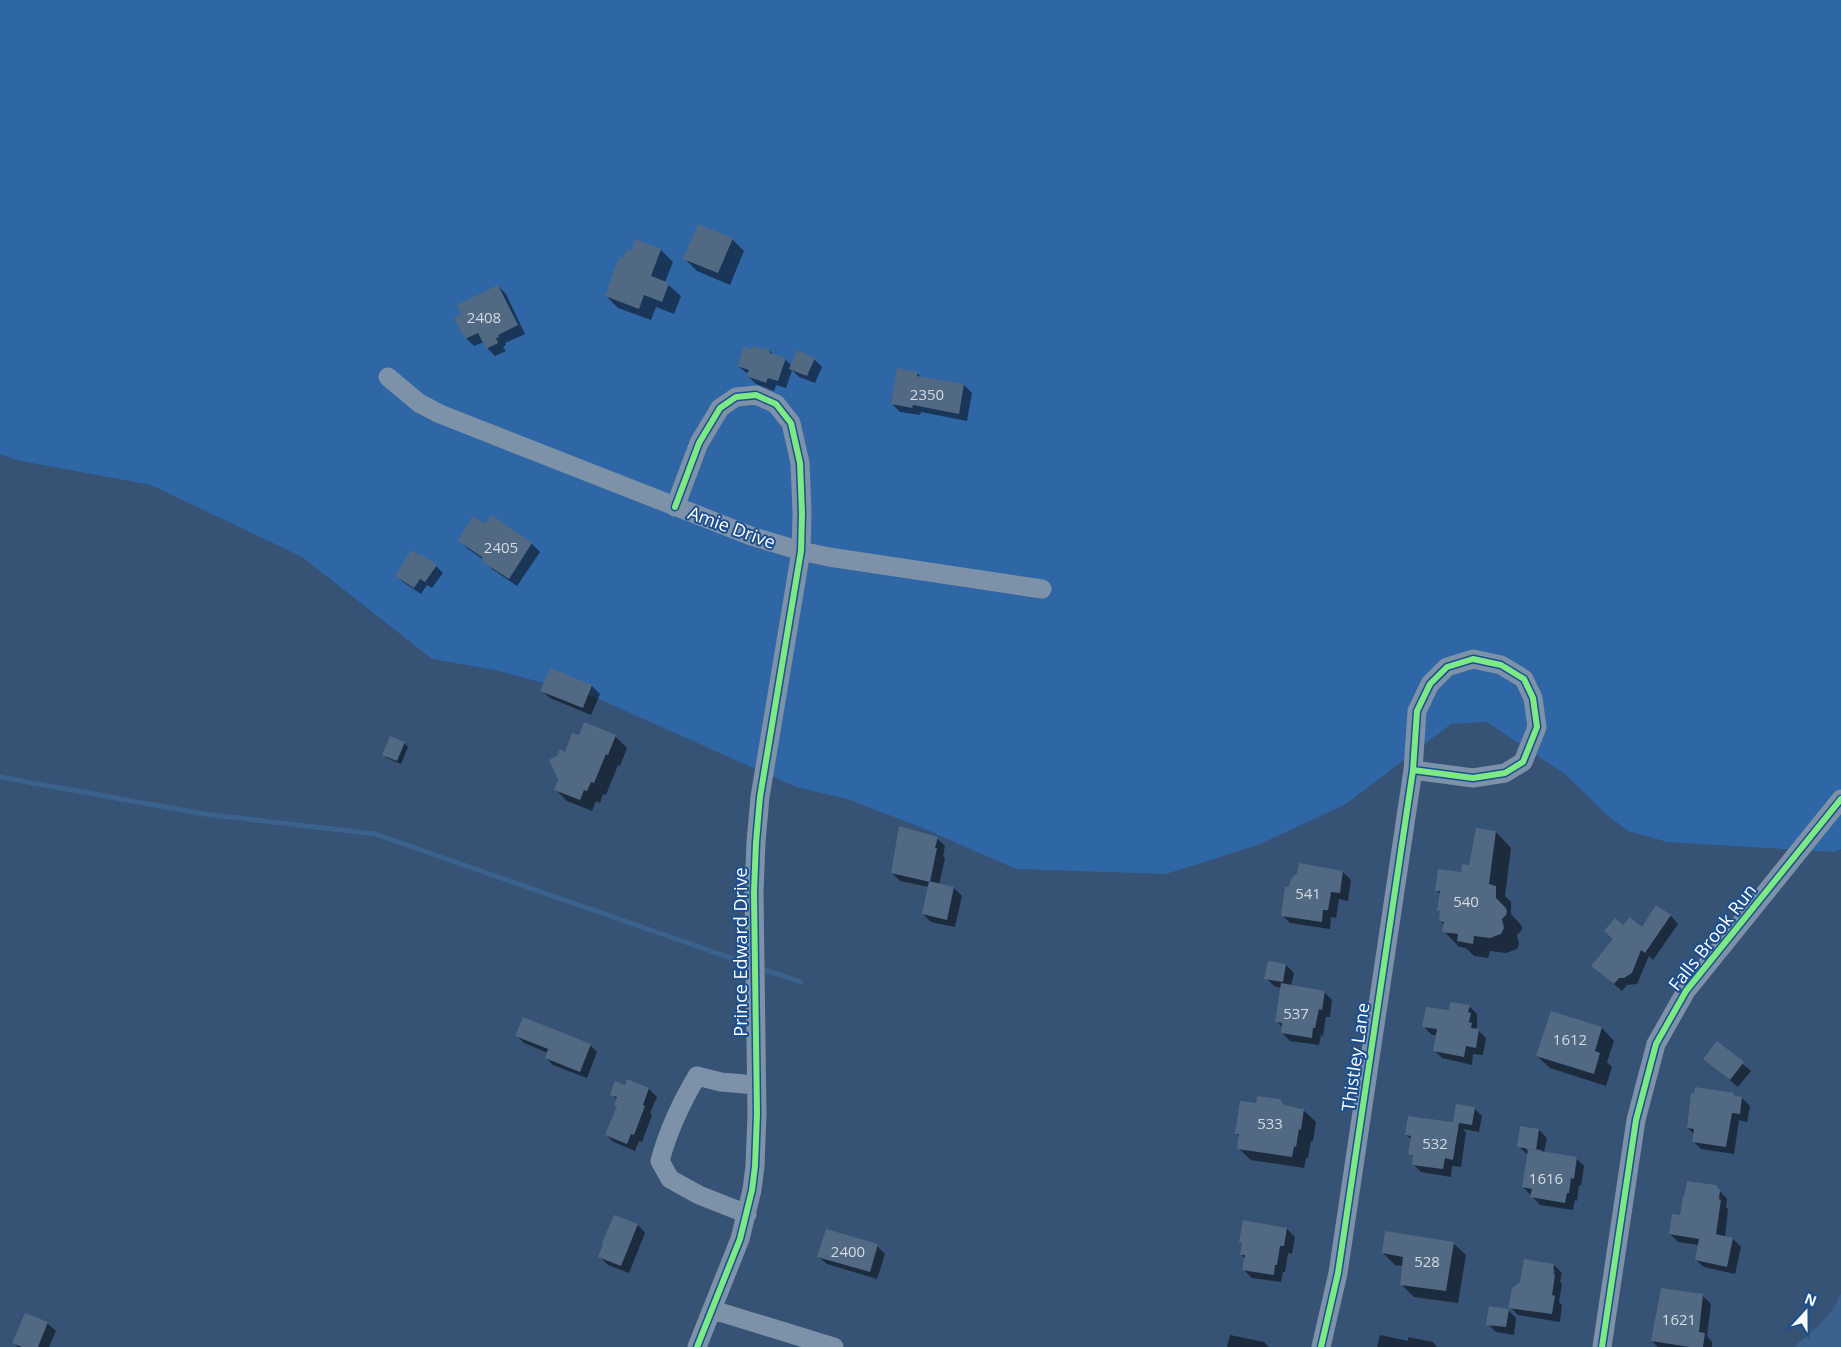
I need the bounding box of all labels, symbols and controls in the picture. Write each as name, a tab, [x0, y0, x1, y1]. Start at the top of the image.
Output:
house number: 2408	[467, 307, 501, 327]
house number: 2350	[910, 384, 944, 404]
street label: Amie Drive	[685, 500, 779, 554]
house number: 2405	[484, 537, 518, 557]
street label: Prince Edward Drive	[728, 867, 752, 1037]
street label: Falls Brook Run	[1663, 879, 1761, 995]
house number: 541	[1295, 883, 1321, 903]
house number: 540	[1453, 891, 1479, 911]
street label: Thistley Lane	[1336, 1001, 1374, 1113]
house number: 537	[1283, 1003, 1309, 1023]
house number: 1612	[1553, 1029, 1587, 1049]
house number: 533	[1257, 1113, 1283, 1133]
house number: 532	[1422, 1133, 1448, 1153]
house number: 1616	[1529, 1168, 1563, 1188]
house number: 2400	[831, 1241, 865, 1261]
house number: 528	[1414, 1251, 1440, 1271]
north arrow	[1781, 1287, 1831, 1337]
text: N	[1802, 1288, 1820, 1310]
house number: 1621	[1662, 1309, 1696, 1329]

